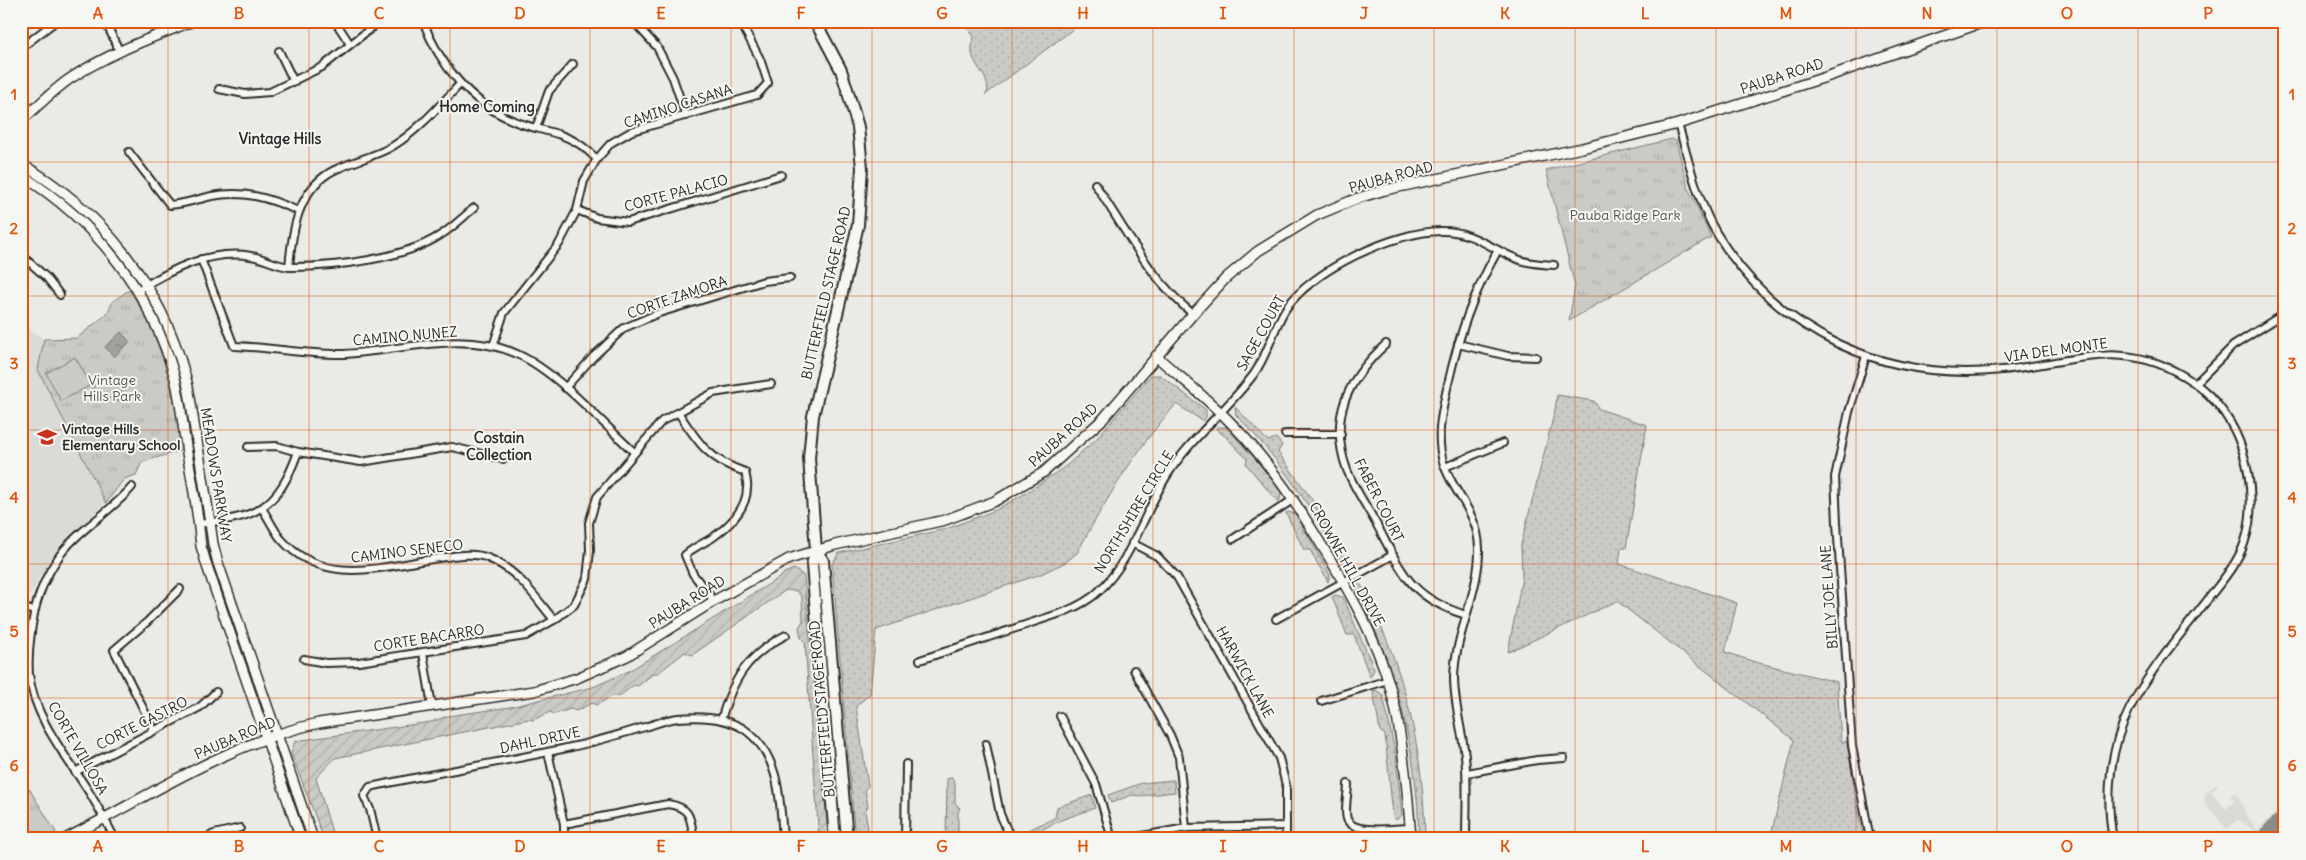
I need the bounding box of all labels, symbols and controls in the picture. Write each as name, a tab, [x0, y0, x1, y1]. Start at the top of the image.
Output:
text: A	[93, 3, 103, 23]
text: B	[234, 3, 245, 23]
text: C	[374, 3, 385, 23]
text: D	[514, 3, 526, 23]
text: E	[656, 3, 666, 23]
text: F	[796, 3, 806, 23]
text: G	[936, 3, 948, 23]
text: H	[1077, 3, 1089, 23]
text: I	[1220, 3, 1227, 23]
text: J	[1360, 3, 1369, 23]
text: K	[1500, 3, 1510, 23]
text: L	[1641, 3, 1650, 23]
text: M	[1780, 3, 1793, 23]
text: N	[1921, 3, 1933, 23]
text: O	[2061, 3, 2073, 23]
text: P	[2203, 3, 2213, 23]
street label: PAUBA ROAD	[1738, 54, 1826, 98]
street label: CAMINO CASANA	[621, 80, 735, 132]
text: 1	[11, 84, 17, 104]
text: 1	[2289, 84, 2295, 104]
district label: Home Coming	[439, 97, 535, 117]
district label: Vintage Hills	[239, 129, 321, 149]
street label: PAUBA ROAD	[1347, 157, 1435, 197]
street label: CORTE PALACIO	[622, 170, 730, 216]
street label: BUTTERFIELD STAGE ROAD	[797, 204, 855, 381]
park label: Pauba Ridge Park	[1569, 206, 1681, 224]
text: 2	[10, 218, 19, 238]
text: 2	[2288, 218, 2297, 238]
street label: CORTE ZAMORA	[625, 272, 729, 322]
street label: SAGE COURT	[1233, 292, 1289, 374]
street label: CAMINO NUNEZ	[352, 322, 458, 350]
street label: VIA DEL MONTE	[2003, 334, 2109, 366]
text: 3	[9, 353, 19, 373]
text: 3	[2287, 353, 2297, 373]
park label: Vintage Hills Park	[83, 371, 141, 405]
street label: PAUBA ROAD	[1025, 399, 1101, 471]
street label: MEADOWS PARKWAY	[196, 406, 236, 544]
place label: Vintage Hills Elementary School	[62, 420, 180, 454]
school or university icon: Vintage Hills Elementary School	[36, 426, 58, 448]
district label: Costain Collection	[466, 428, 532, 464]
street label: NORTHSHIRE CIRCLE	[1090, 447, 1178, 577]
street label: FABER COURT	[1350, 455, 1408, 545]
text: 4	[9, 487, 19, 507]
text: 4	[2287, 487, 2297, 507]
street label: CROWNE HILL DRIVE	[1305, 499, 1389, 629]
street label: CAMINO SENECO	[350, 535, 464, 567]
street label: BILLY JOE LANE	[1816, 544, 1842, 650]
street label: PAUBA ROAD	[645, 571, 729, 633]
street label: CORTE BACARRO	[372, 620, 486, 656]
street label: BUTTERFIELD STAGE ROAD	[805, 620, 839, 798]
text: 5	[9, 621, 19, 641]
text: 5	[2287, 621, 2297, 641]
street label: HARWICK LANE	[1212, 623, 1278, 721]
street label: CORTE CASTRO	[93, 692, 191, 754]
street label: CORTE VILLOSA	[44, 698, 112, 798]
street label: PAUBA ROAD	[192, 713, 278, 763]
street label: DAHL DRIVE	[498, 723, 582, 757]
text: 6	[9, 755, 19, 775]
text: 6	[2287, 755, 2297, 775]
text: A	[93, 836, 103, 856]
text: B	[234, 836, 245, 856]
text: C	[374, 836, 385, 856]
text: D	[514, 836, 526, 856]
text: E	[656, 836, 666, 856]
text: F	[796, 836, 806, 856]
text: G	[936, 836, 948, 856]
text: H	[1077, 836, 1089, 856]
text: I	[1220, 836, 1227, 856]
text: J	[1360, 836, 1369, 856]
text: K	[1500, 836, 1510, 856]
text: L	[1641, 836, 1650, 856]
text: M	[1780, 836, 1793, 856]
text: N	[1921, 836, 1933, 856]
text: O	[2061, 836, 2073, 856]
text: P	[2203, 836, 2213, 856]

